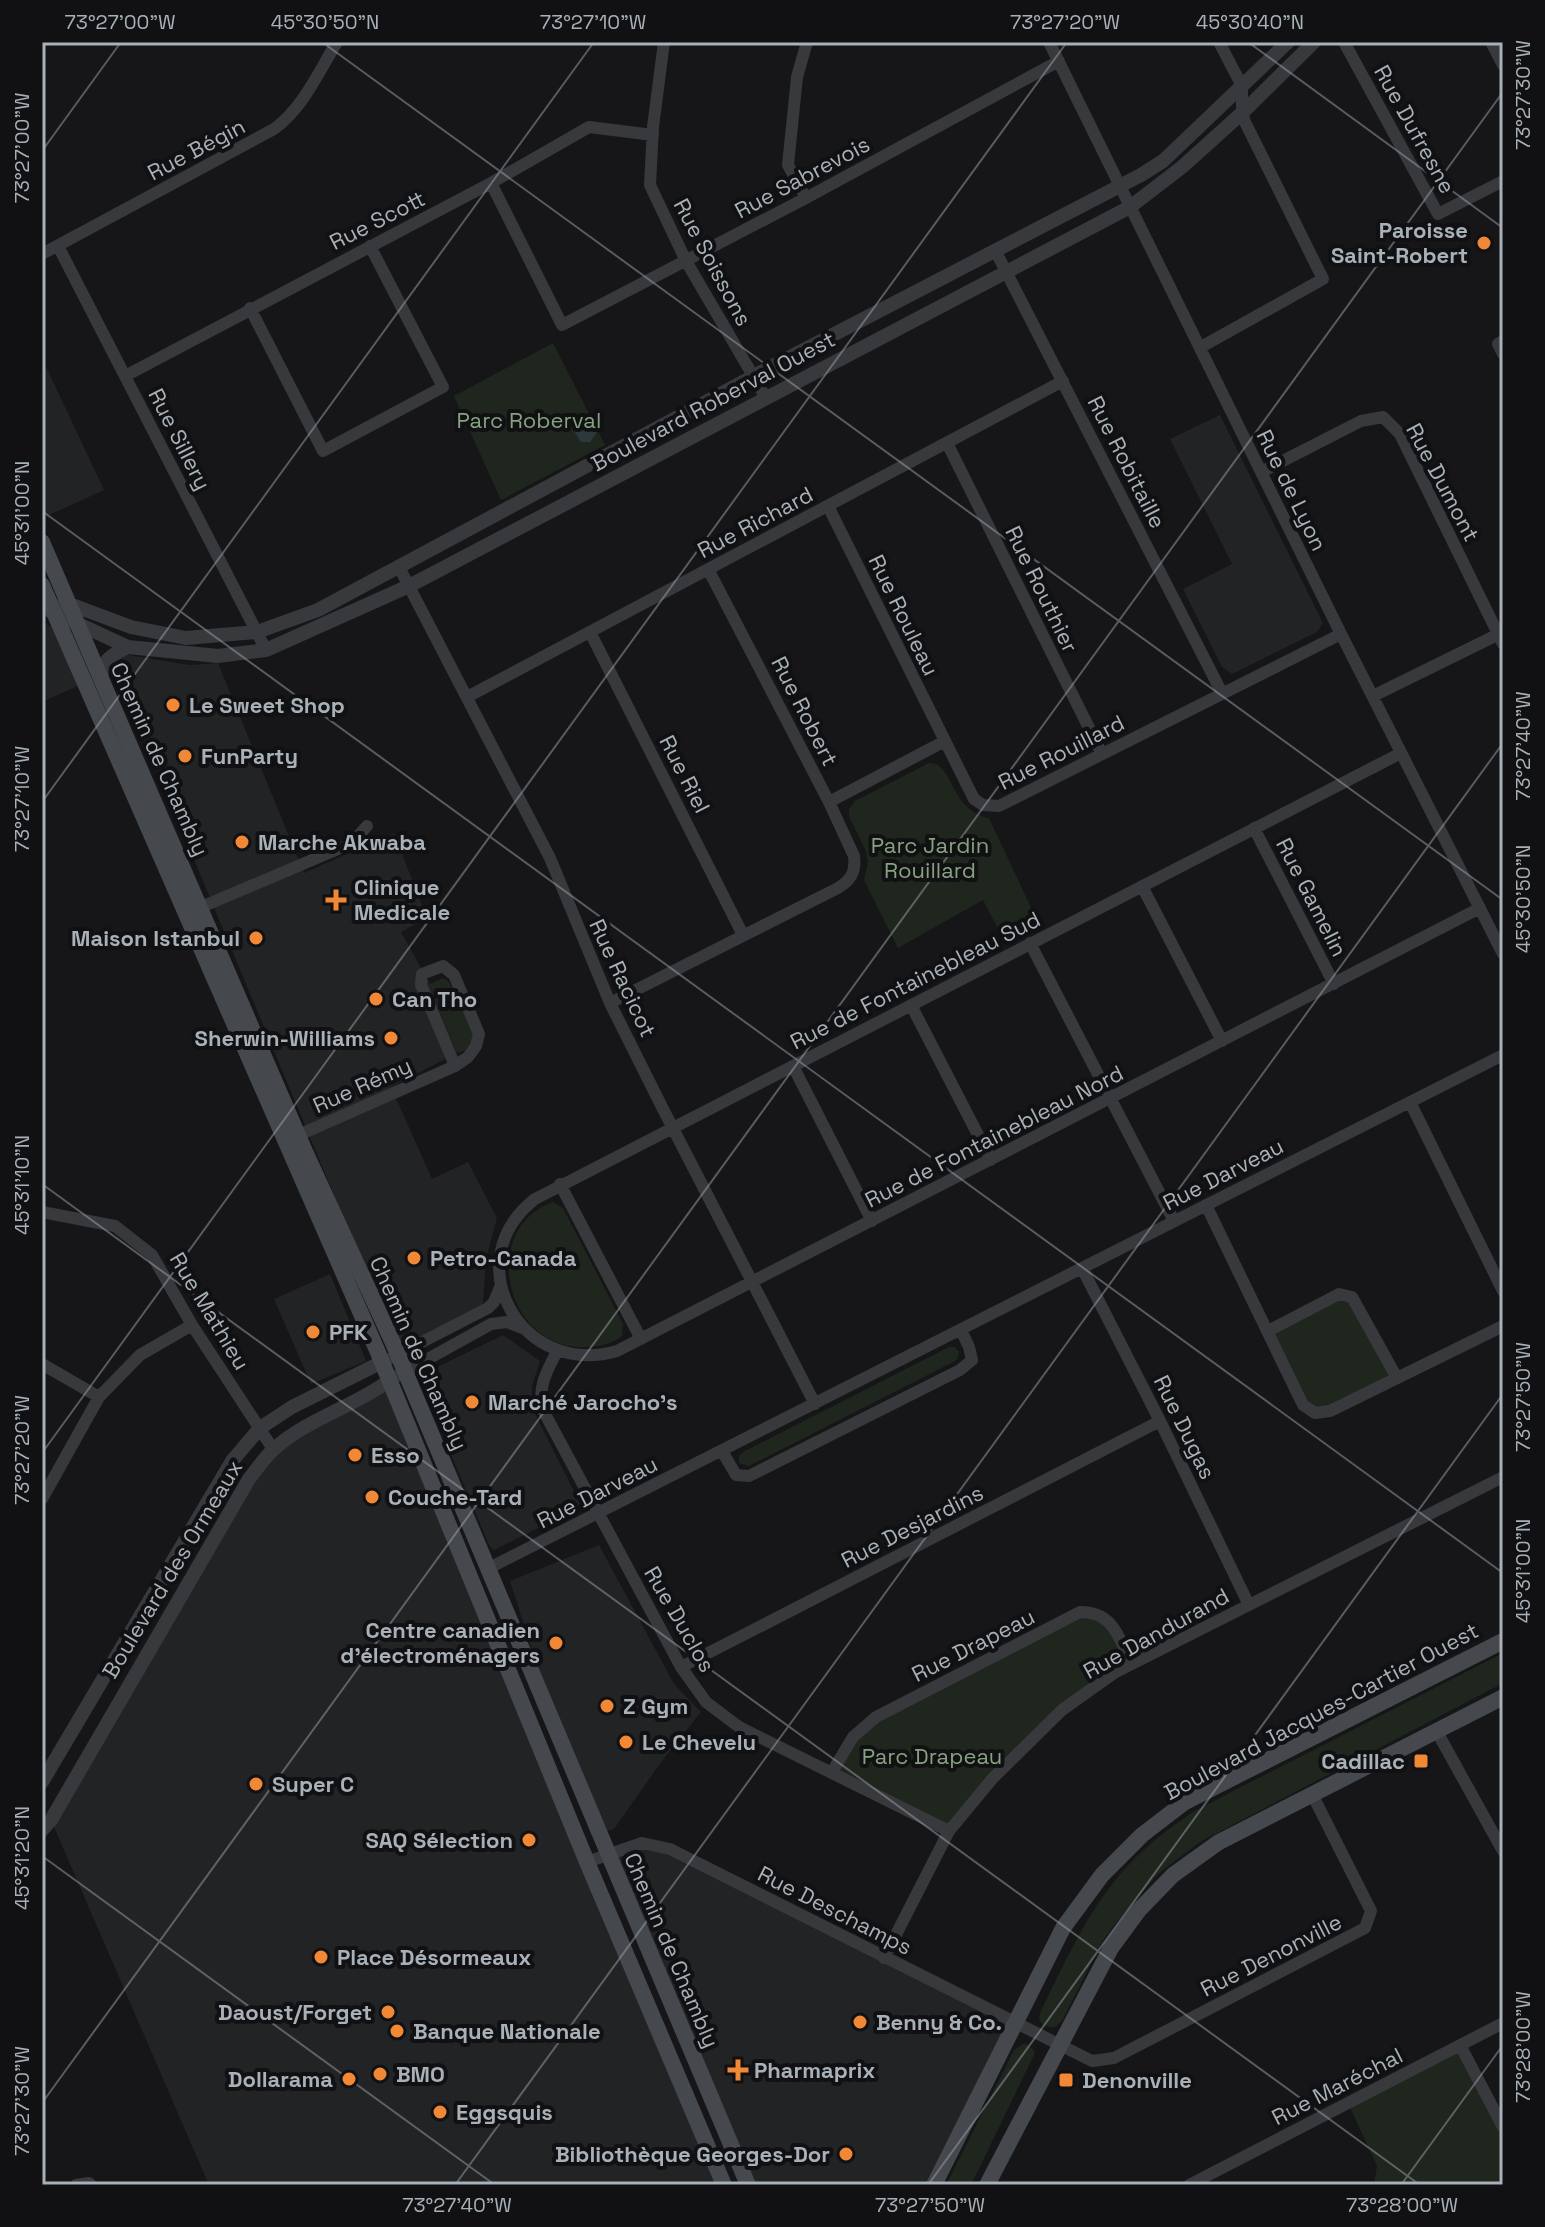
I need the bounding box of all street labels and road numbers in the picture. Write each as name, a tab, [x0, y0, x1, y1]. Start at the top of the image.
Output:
street label: Rue Dufresne	[1368, 60, 1462, 198]
street label: Rue Bégin	[142, 112, 250, 186]
street label: Rue Sabrevois	[730, 130, 874, 224]
street label: Rue Scott	[325, 184, 429, 256]
street label: Rue Soissons	[668, 193, 758, 331]
street label: Boulevard Roberval Ouest	[586, 325, 840, 477]
street label: Rue Sillery	[142, 383, 218, 495]
street label: Rue Robitaille	[1082, 391, 1172, 533]
street label: Rue Dumont	[1400, 418, 1486, 546]
street label: Rue de Lyon	[1251, 425, 1333, 555]
street label: Rue Richard	[693, 480, 817, 564]
street label: Rue Routhier	[999, 521, 1085, 657]
street label: Rue Rouleau	[863, 550, 945, 680]
street label: Rue Robert	[765, 652, 845, 770]
street label: Chemin de Chambly	[105, 658, 215, 860]
street label: Rue Rouillard	[993, 708, 1129, 796]
street label: Rue Riel	[654, 730, 716, 818]
street label: Rue Gamelin	[1270, 833, 1354, 961]
street label: Rue de Fontainebleau Sud	[785, 905, 1045, 1055]
street label: Rue Racicot	[583, 914, 663, 1042]
street label: Rue Rémy	[308, 1051, 416, 1119]
street label: Rue de Fontainebleau Nord	[860, 1059, 1128, 1213]
street label: Rue Darveau	[1158, 1132, 1288, 1216]
street label: Rue Mathieu	[164, 1247, 256, 1375]
street label: Chemin de Chambly	[364, 1252, 474, 1454]
street label: Rue Dugas	[1148, 1370, 1222, 1484]
street label: Rue Darveau	[532, 1450, 662, 1534]
street label: Boulevard des Ormeaux	[96, 1455, 248, 1683]
street label: Rue Desjardins	[836, 1478, 988, 1574]
street label: Rue Duclos	[638, 1561, 722, 1677]
street label: Rue Dandurand	[1078, 1581, 1234, 1685]
street label: Rue Drapeau	[907, 1602, 1039, 1688]
street label: Boulevard Jacques-Cartier Ouest	[1159, 1616, 1483, 1806]
street label: Chemin de Chambly	[618, 1848, 726, 2052]
street label: Rue Deschamps	[753, 1859, 917, 1961]
street label: Rue Denonville	[1196, 1907, 1346, 2003]
street label: Rue Maréchal	[1267, 2041, 1407, 2131]

